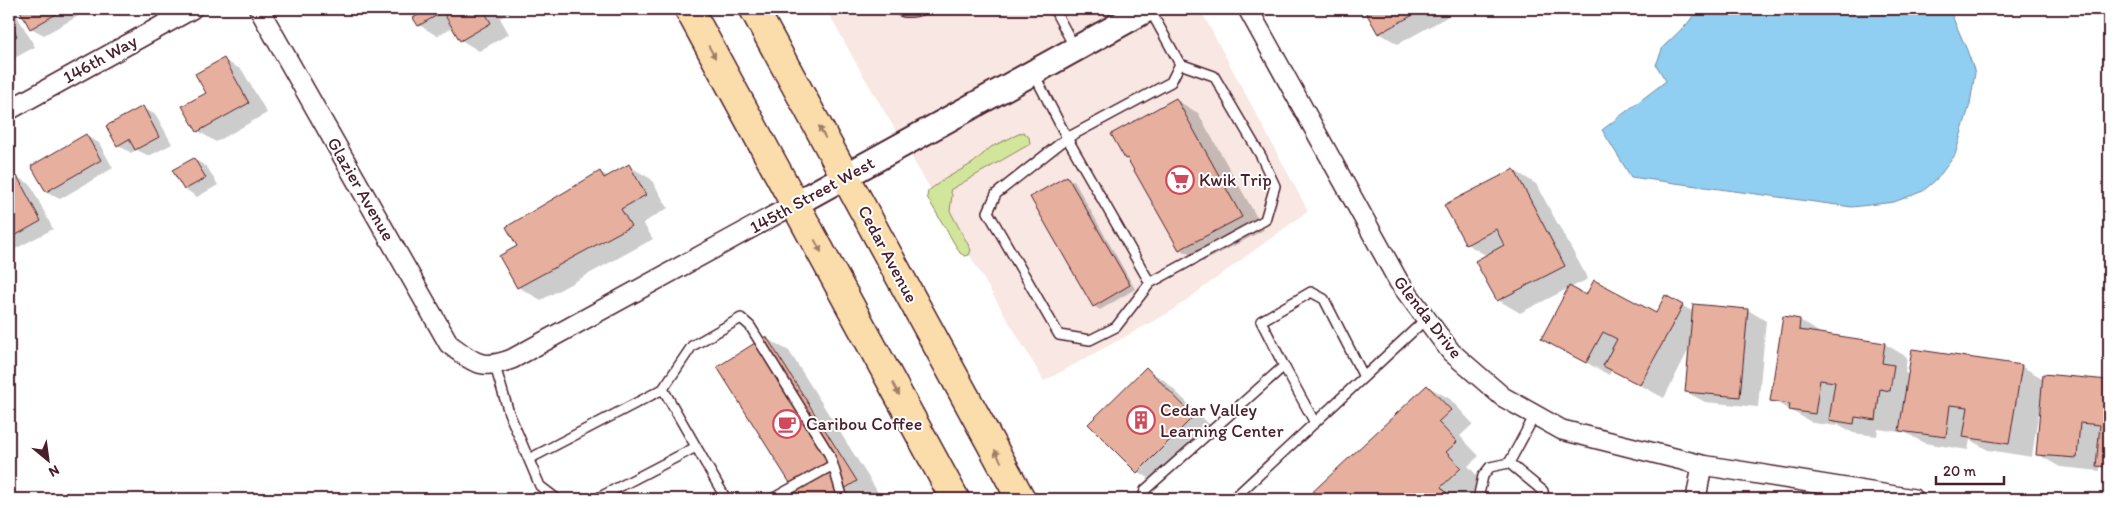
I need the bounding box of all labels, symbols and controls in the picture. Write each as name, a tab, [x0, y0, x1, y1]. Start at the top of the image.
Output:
street label: 146th Way	[59, 29, 141, 88]
one-way arrow	[708, 44, 716, 59]
one-way arrow	[818, 126, 827, 139]
street label: Glazier Avenue	[323, 133, 399, 245]
street label: 145th Street West	[746, 151, 879, 238]
supermarket icon: Kwik Trip	[1165, 165, 1195, 195]
place label: Kwik Trip	[1199, 169, 1272, 191]
street label: Cedar Avenue	[853, 202, 923, 306]
one-way arrow	[814, 240, 823, 253]
street label: Glenda Drive	[1389, 271, 1467, 363]
one-way arrow	[892, 382, 900, 397]
place label: Cedar Valley Learning Center	[1160, 399, 1284, 442]
building icon: Cedar Valley Learning Center	[1126, 405, 1156, 435]
cafe icon: Caribou Coffee	[772, 409, 802, 439]
place label: Caribou Coffee	[806, 413, 922, 435]
north arrow	[22, 436, 72, 486]
one-way arrow	[994, 449, 1002, 464]
scale bar	[1936, 453, 2003, 485]
text: N	[46, 461, 62, 481]
text: 20 m	[1943, 462, 1977, 480]

